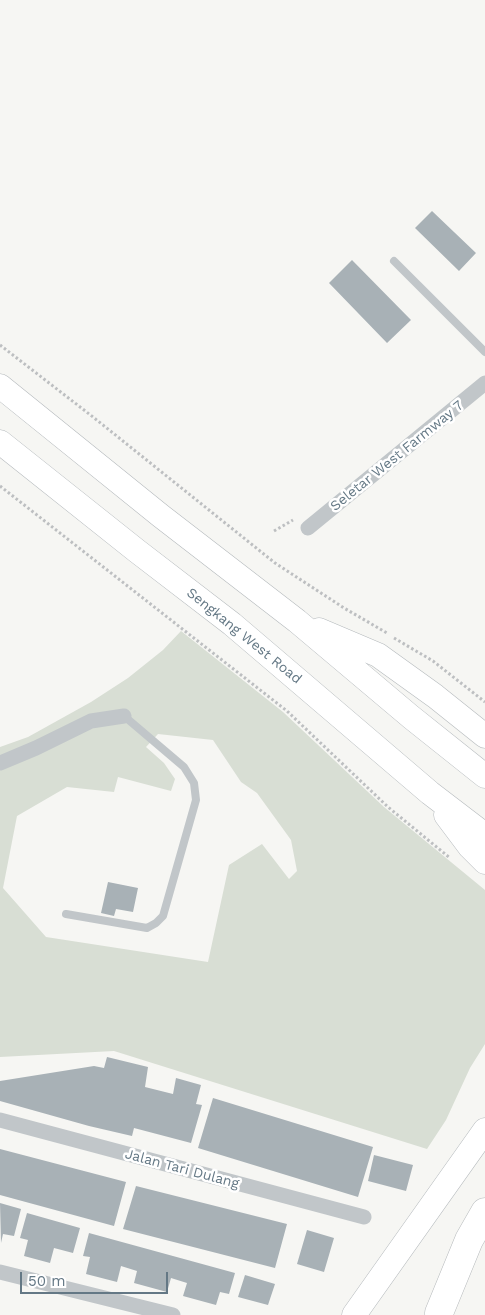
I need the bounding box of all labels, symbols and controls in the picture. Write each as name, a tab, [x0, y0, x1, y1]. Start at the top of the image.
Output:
street label: Seletar West Farmway 7	[327, 397, 467, 515]
street label: Sengkang West Road	[183, 584, 305, 688]
street label: Jalan Tari Dulang	[123, 1146, 241, 1192]
scale bar	[22, 1262, 170, 1294]
text: 50 m	[28, 1272, 65, 1290]

